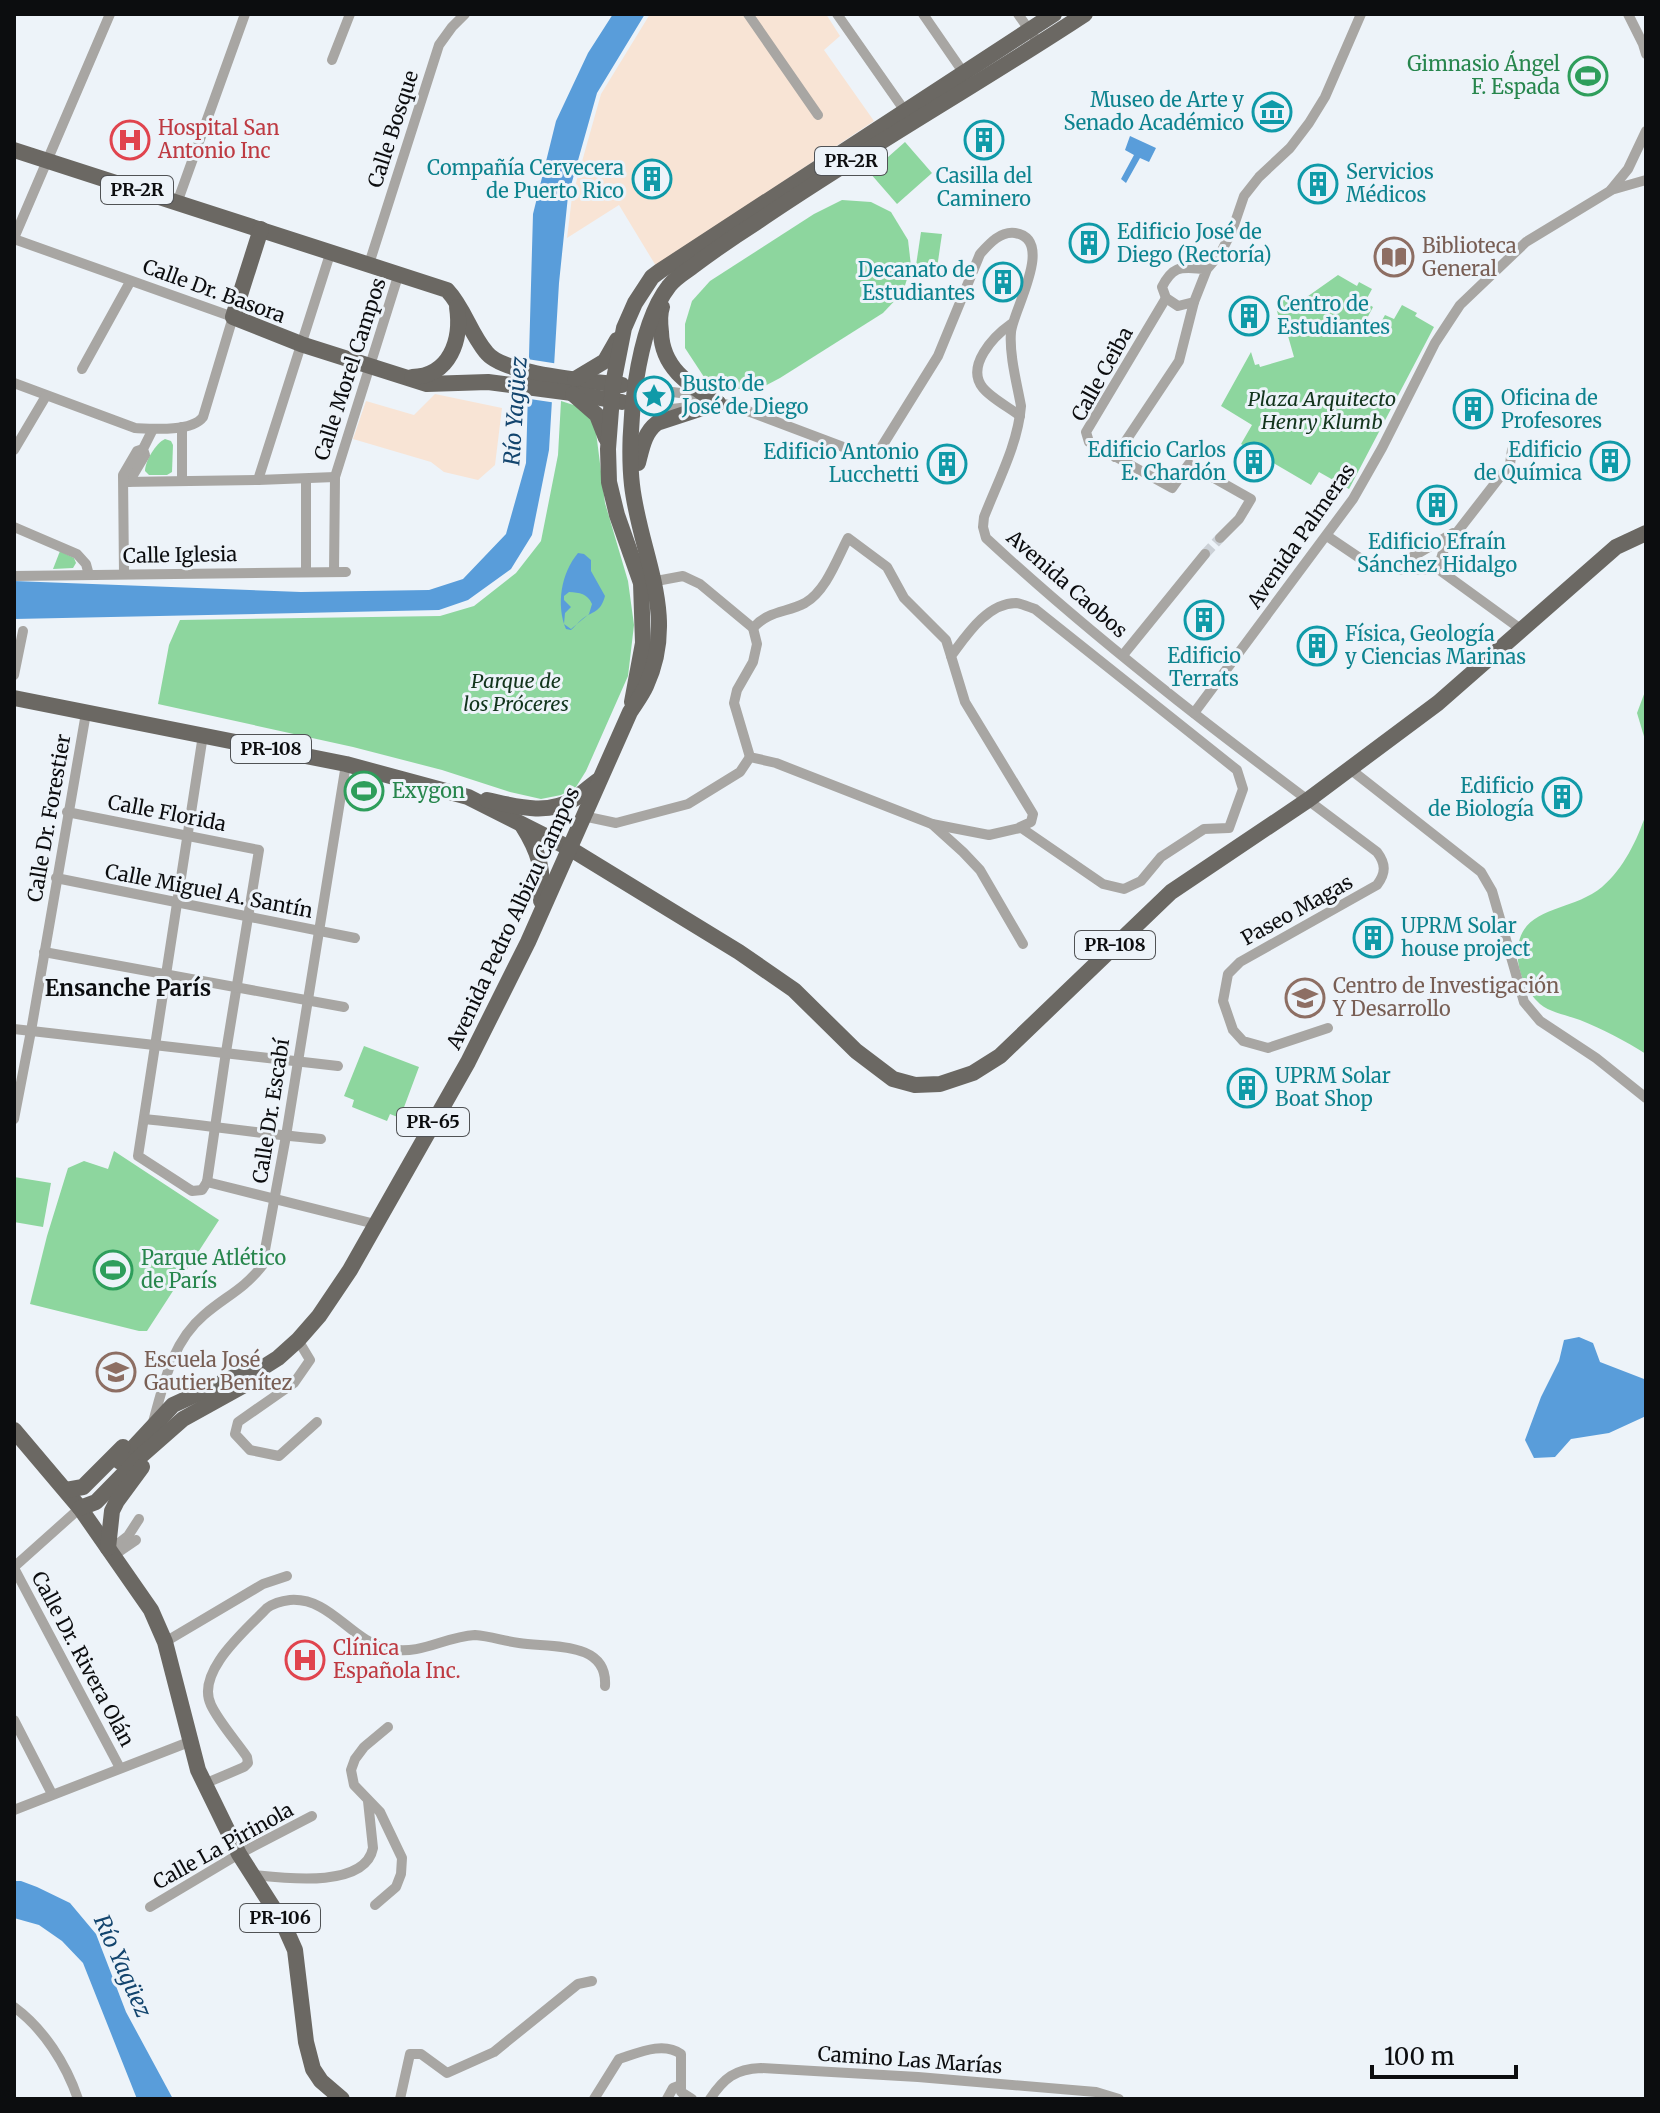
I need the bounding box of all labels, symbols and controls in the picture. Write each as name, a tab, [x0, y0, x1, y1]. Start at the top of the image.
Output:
place label: Gimnasio Ángel F. Espada	[1407, 49, 1560, 99]
sports icon: Gimnasio Ángel F. Espada	[1567, 55, 1609, 97]
street label: Calle Bosque	[362, 67, 423, 191]
place label: Museo de Arte y Senado Académico	[1064, 87, 1244, 135]
museum icon: Museo de Arte y Senado Académico	[1251, 91, 1293, 133]
place label: Hospital San Antonio Inc	[157, 115, 279, 163]
hospital icon: Hospital San Antonio Inc	[109, 119, 151, 161]
building icon: Casilla del Caminero	[963, 119, 1005, 161]
road number: PR-2R	[815, 147, 887, 175]
place label: Compañía Cervecera de Puerto Rico	[427, 155, 624, 203]
building icon: Compañía Cervecera de Puerto Rico	[631, 158, 673, 200]
place label: Servicios Médicos	[1346, 159, 1434, 207]
place label: Casilla del Caminero	[936, 163, 1032, 211]
building icon: Servicios Médicos	[1297, 163, 1339, 205]
road number: PR-2R	[101, 176, 173, 204]
place label: Edificio José de Diego (Rectoría)	[1117, 219, 1272, 267]
building icon: Edificio José de Diego (Rectoría)	[1068, 222, 1110, 264]
place label: Biblioteca General	[1422, 233, 1517, 281]
library icon: Biblioteca General	[1373, 236, 1415, 278]
street label: Calle Dr. Basora	[139, 253, 289, 328]
place label: Decanato de Estudiantes	[858, 257, 975, 305]
building icon: Decanato de Estudiantes	[982, 261, 1024, 303]
street label: Calle Morel Campos	[308, 274, 391, 463]
place label: Centro de Estudiantes	[1277, 291, 1390, 339]
building icon: Centro de Estudiantes	[1228, 295, 1270, 337]
street label: Calle Ceiba	[1065, 322, 1138, 425]
water label: Río Yagüez	[497, 355, 533, 466]
place label: Busto de José de Diego	[681, 371, 809, 419]
place icon: Busto de José de Diego	[633, 375, 675, 417]
place label: Oficina de Profesores	[1501, 385, 1602, 433]
park label: Plaza Arquitecto Henry Klumb	[1248, 386, 1396, 434]
building icon: Oficina de Profesores	[1452, 388, 1494, 430]
place label: Edificio Carlos E. Chardón	[1087, 437, 1226, 485]
place label: Edificio de Química	[1474, 437, 1582, 485]
place label: Edificio Antonio Lucchetti	[763, 439, 919, 487]
building icon: Edificio de Química	[1589, 440, 1631, 482]
building icon: Edificio Carlos E. Chardón	[1233, 441, 1275, 483]
building icon: Edificio Antonio Lucchetti	[926, 443, 968, 485]
street label: Avenida Palmeras	[1241, 458, 1360, 614]
building icon: Edificio Efraín Sánchez Hidalgo	[1416, 484, 1458, 526]
street label: Avenida Caobos	[1001, 524, 1133, 643]
place label: Edificio Efraín Sánchez Hidalgo	[1357, 529, 1517, 577]
street label: Calle Iglesia	[123, 541, 238, 568]
building icon: Edificio Terrats	[1183, 599, 1225, 641]
place label: Física, Geología y Ciencias Marinas	[1345, 621, 1526, 669]
building icon: Física, Geología y Ciencias Marinas	[1296, 625, 1338, 667]
place label: Edificio Terrats	[1167, 643, 1241, 691]
park label: Parque de los Próceres	[463, 668, 569, 716]
street label: Calle Dr. Forestier	[21, 732, 76, 904]
road number: PR-108	[231, 735, 311, 763]
sports icon: Exygon	[343, 770, 385, 812]
place label: Edificio de Biología	[1428, 773, 1534, 821]
building icon: Edificio de Biología	[1541, 776, 1583, 818]
place label: Exygon	[392, 778, 465, 803]
street label: Avenida Pedro Albizu Campos	[440, 783, 584, 1054]
street label: Calle Florida	[106, 789, 229, 836]
street label: Calle Miguel A. Santín	[103, 858, 315, 923]
street label: Paseo Magas	[1237, 869, 1357, 950]
place label: UPRM Solar house project	[1401, 913, 1531, 961]
building icon: UPRM Solar house project	[1352, 917, 1394, 959]
road number: PR-108	[1075, 931, 1155, 959]
place label: Centro de Investigación Y Desarrollo	[1332, 973, 1559, 1021]
district label: Ensanche París	[45, 974, 211, 1002]
school or university icon: Centro de Investigación Y Desarrollo	[1284, 977, 1326, 1019]
street label: Calle Dr. Escabí	[247, 1036, 294, 1185]
place label: UPRM Solar Boat Shop	[1275, 1063, 1391, 1111]
building icon: UPRM Solar Boat Shop	[1226, 1067, 1268, 1109]
road number: PR-65	[397, 1108, 469, 1136]
place label: Parque Atlético de París	[141, 1245, 287, 1293]
sports icon: Parque Atlético de París	[92, 1249, 134, 1291]
place label: Escuela José Gautier Benítez	[144, 1347, 292, 1395]
school or university icon: Escuela José Gautier Benítez	[95, 1351, 137, 1393]
street label: Calle Dr. Rivera Olán	[27, 1567, 140, 1751]
place label: Clínica Española Inc.	[333, 1635, 461, 1683]
hospital icon: Clínica Española Inc.	[284, 1639, 326, 1681]
street label: Calle La Pirinola	[148, 1797, 298, 1894]
road number: PR-106	[240, 1904, 320, 1932]
water label: Río Yagüez	[88, 1910, 158, 2022]
scale bar	[1372, 2029, 1516, 2079]
street label: Camino Las Marías	[817, 2041, 1003, 2078]
text: 100 m	[1384, 2041, 1455, 2072]

